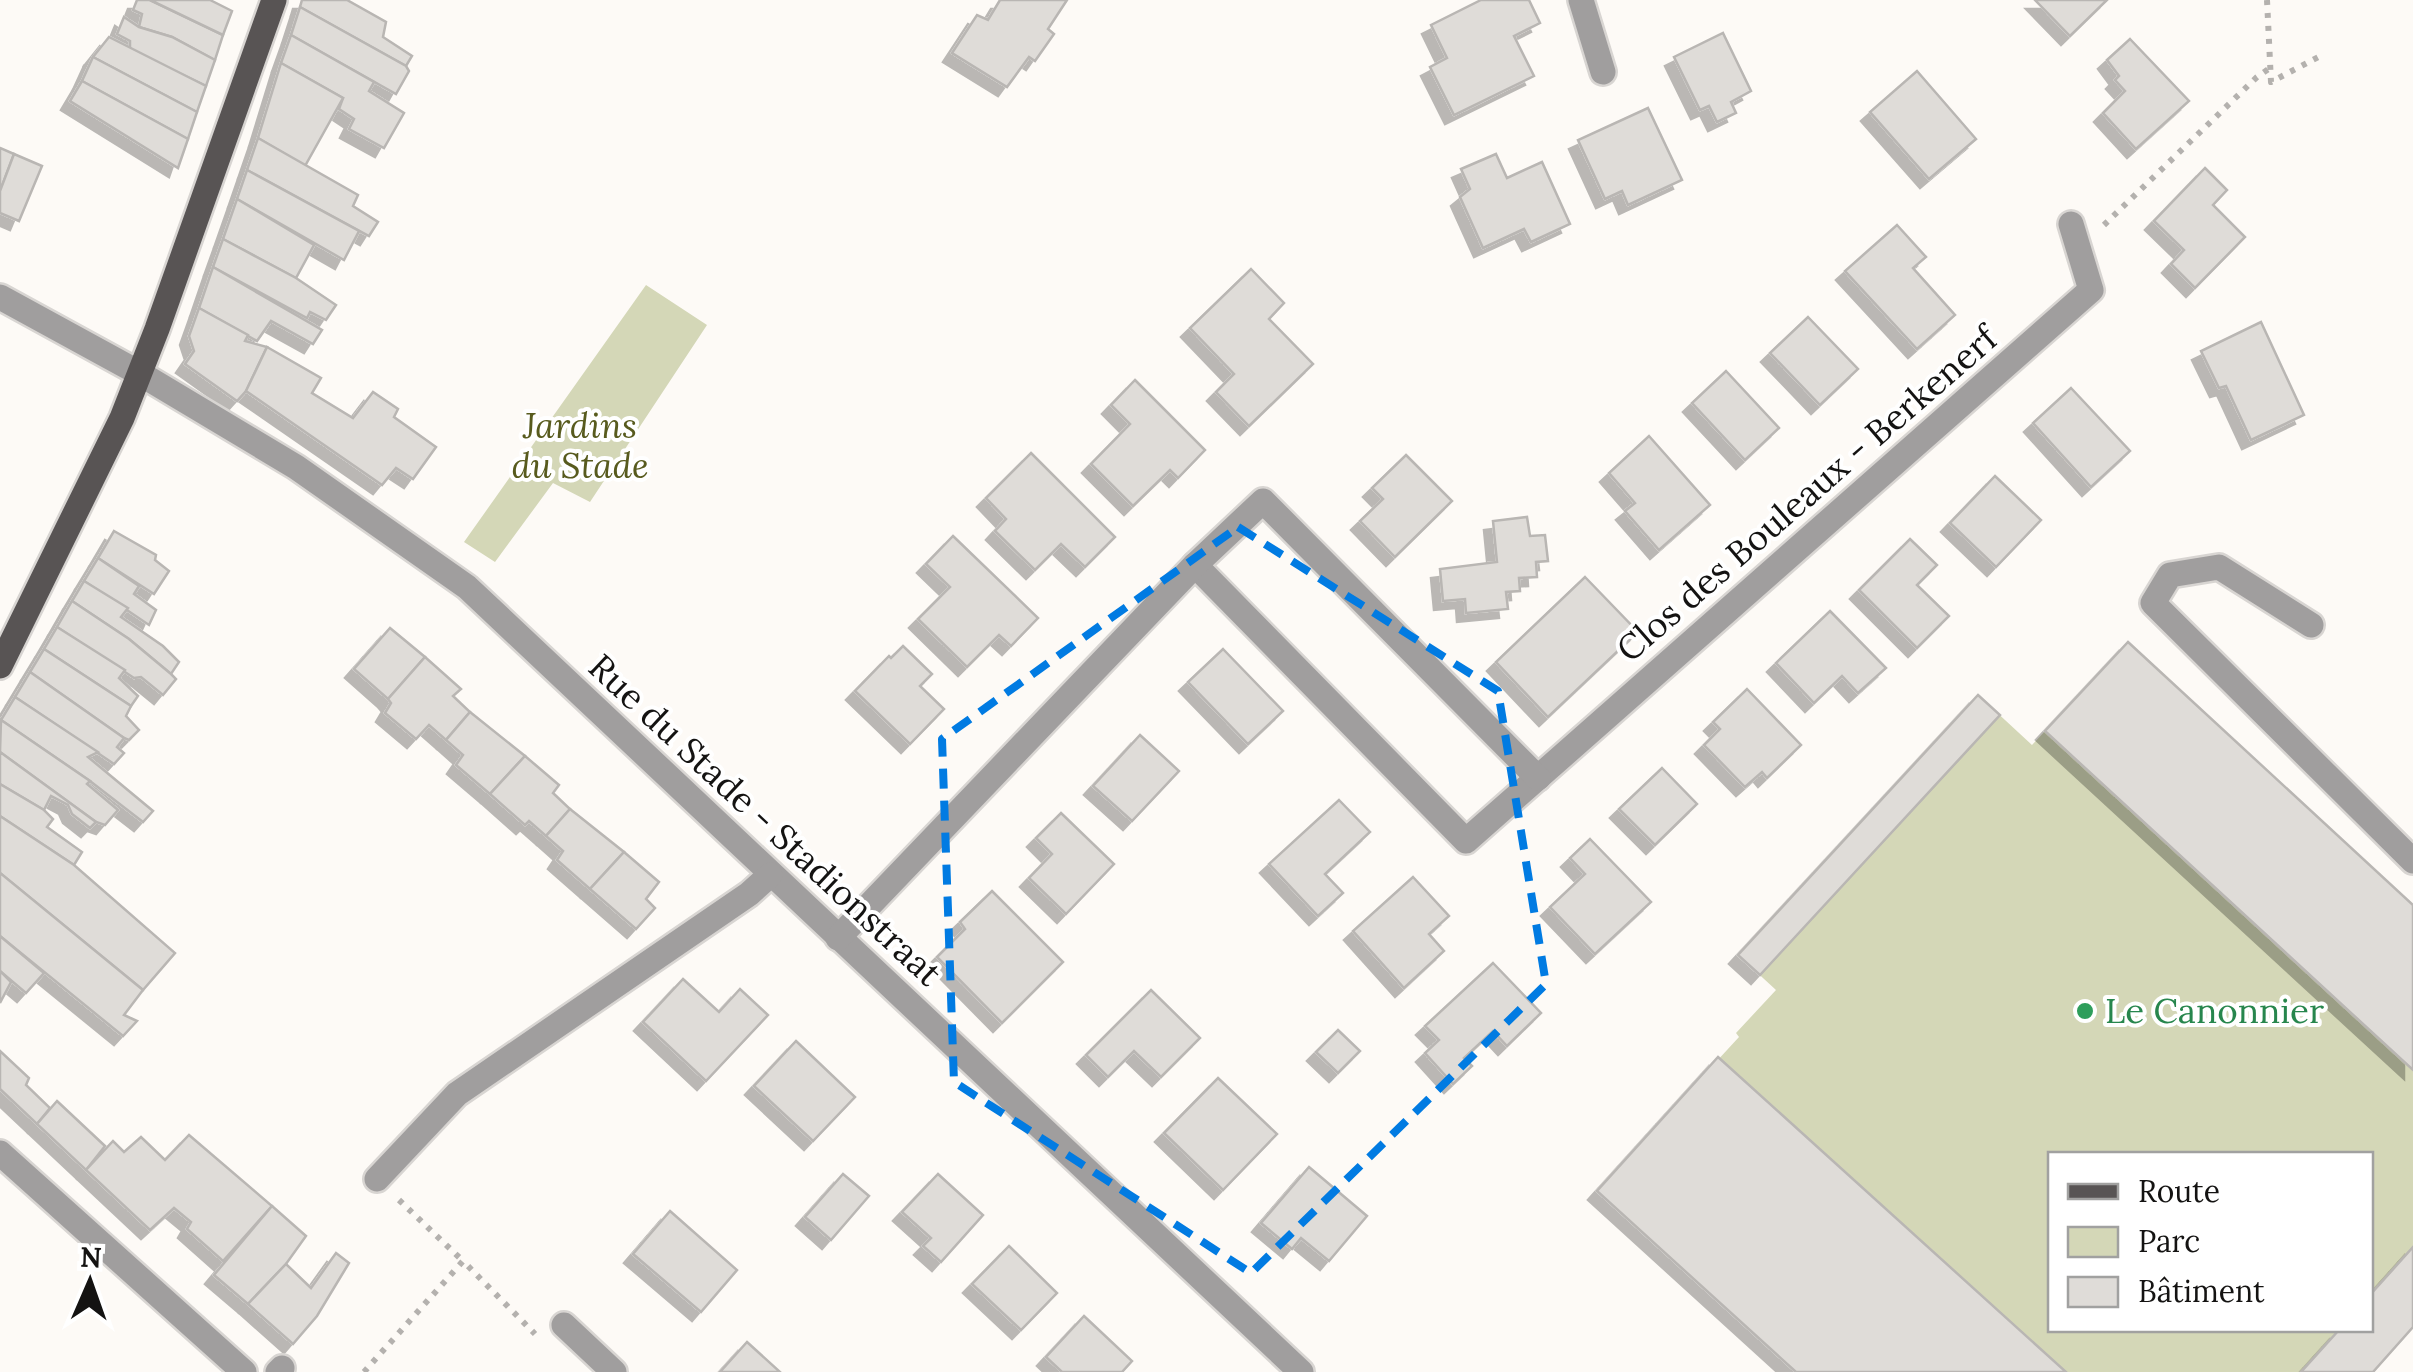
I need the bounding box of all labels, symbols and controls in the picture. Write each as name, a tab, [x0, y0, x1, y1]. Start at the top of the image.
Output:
street label: Clos des Bouleaux - Berkenerf	[1607, 314, 2008, 671]
park label: Jardins du Stade	[511, 403, 649, 488]
street label: Rue du Stade - Stadionstraat	[579, 644, 952, 996]
place label: Le Canonnier	[2105, 988, 2324, 1033]
marker: Le Canonnier	[2074, 1000, 2096, 1022]
legend	[2048, 1152, 2373, 1332]
text: Route	[2138, 1172, 2220, 1210]
text: Parc	[2138, 1222, 2200, 1260]
north arrow	[40, 1232, 140, 1332]
text: N	[79, 1239, 102, 1275]
text: Bâtiment	[2138, 1272, 2265, 1310]

